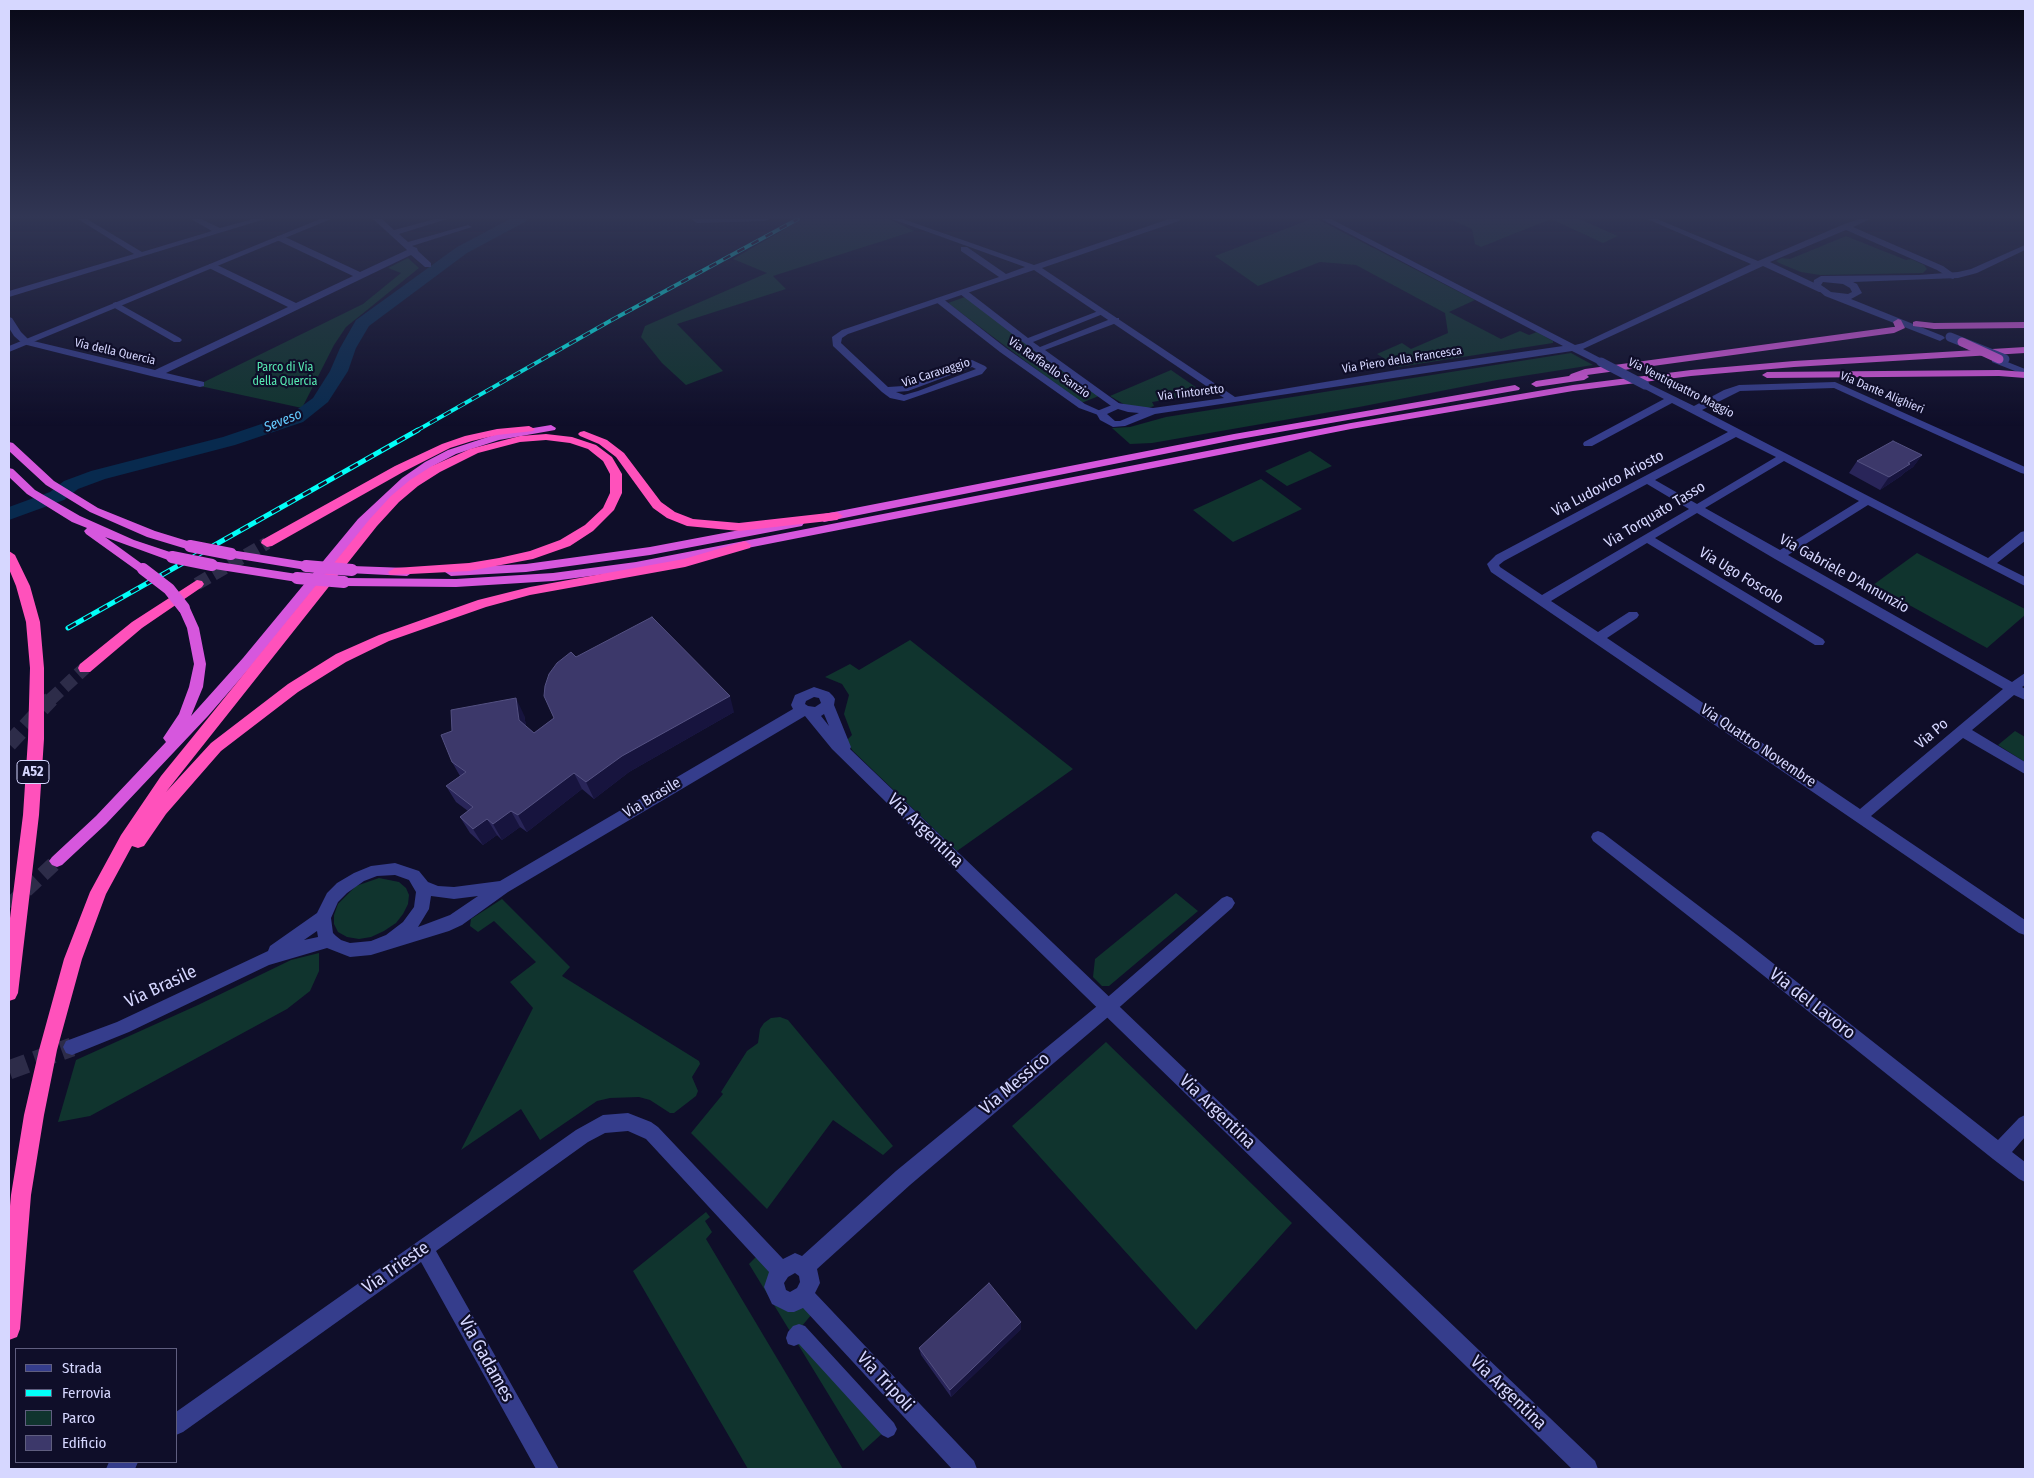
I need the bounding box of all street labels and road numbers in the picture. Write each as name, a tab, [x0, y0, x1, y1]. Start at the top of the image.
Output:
street label: Via Raffaello Sanzio	[1005, 334, 1093, 402]
street label: Via della Quercia	[73, 336, 157, 368]
street label: Via Piero della Francesca	[1341, 343, 1463, 377]
street label: Via Caravaggio	[900, 355, 972, 391]
street label: Via Ventiquattro Maggio	[1626, 355, 1736, 421]
street label: Via Dante Alighieri	[1838, 369, 1926, 417]
street label: Via Tintoretto	[1157, 382, 1225, 404]
street label: Via Ludovico Ariosto	[1549, 447, 1667, 521]
street label: Via Torquato Tasso	[1601, 478, 1709, 552]
street label: Via Gabriele D'Annunzio	[1776, 531, 1912, 617]
street label: Via Ugo Foscolo	[1695, 544, 1787, 608]
street label: Via Quattro Novembre	[1697, 701, 1819, 791]
street label: Via Po	[1912, 715, 1952, 753]
road number: A52	[17, 760, 49, 784]
street label: Via Brasile	[620, 774, 684, 822]
street label: Via Argentina	[882, 789, 968, 873]
street label: Via Brasile	[122, 961, 200, 1013]
street label: Via del Lavoro	[1765, 964, 1859, 1044]
street label: Via Messico	[976, 1048, 1054, 1120]
street label: Via Argentina	[1174, 1070, 1260, 1154]
street label: Via Trieste	[358, 1237, 434, 1299]
street label: Via Gadames	[454, 1312, 518, 1406]
street label: Via Tripoli	[852, 1348, 918, 1416]
street label: Via Argentina	[1465, 1351, 1551, 1435]

